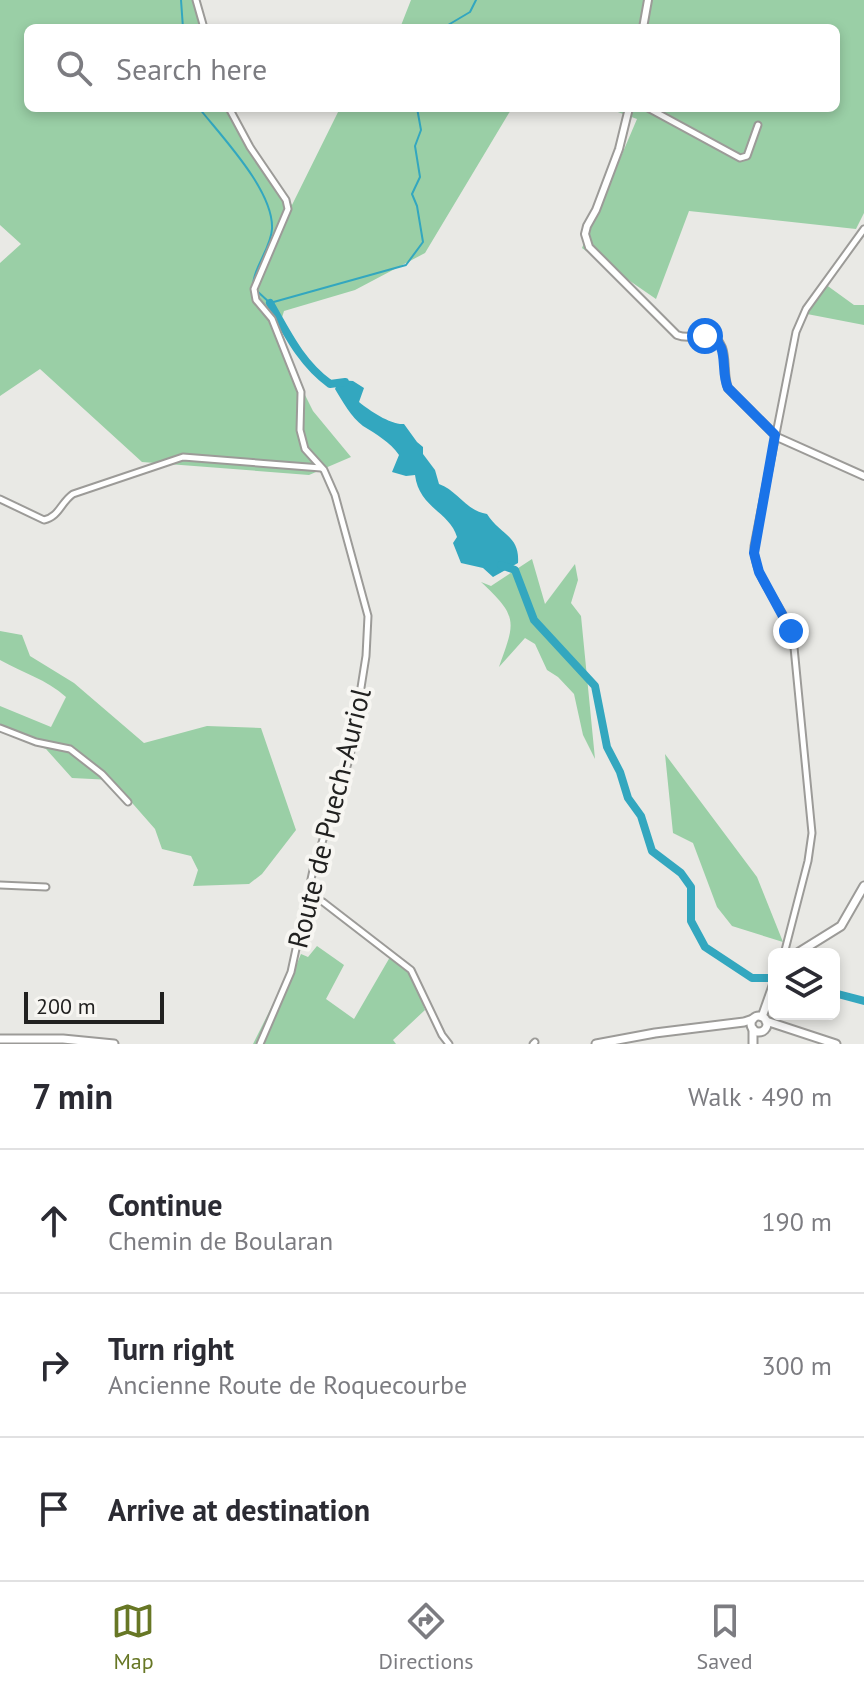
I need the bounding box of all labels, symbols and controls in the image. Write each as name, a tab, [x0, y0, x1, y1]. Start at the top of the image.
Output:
search box	[24, 24, 840, 112]
icon: search	[52, 46, 96, 90]
text: Search here	[116, 49, 267, 88]
route start	[687, 318, 723, 354]
route end	[773, 613, 809, 649]
street label: Route de Puech-Auriol	[278, 684, 379, 952]
map controls	[768, 948, 840, 1020]
button: layers	[768, 948, 840, 1020]
scale bar	[24, 988, 164, 1024]
text: 200 m	[36, 992, 96, 1020]
text: 7 min	[32, 1074, 113, 1118]
text: Walk · 490 m	[688, 1080, 832, 1113]
text: Continue	[108, 1185, 222, 1224]
icon: ahead	[32, 1199, 76, 1243]
text: 190 m	[761, 1205, 832, 1238]
text: Chemin de Boularan	[108, 1224, 333, 1257]
text: Turn right	[108, 1329, 234, 1368]
icon: right	[32, 1343, 76, 1387]
text: 300 m	[761, 1349, 832, 1382]
text: Ancienne Route de Roquecourbe	[108, 1368, 467, 1401]
icon: arrive	[32, 1487, 76, 1531]
text: Arrive at destination	[108, 1490, 370, 1529]
tab: Map	[111, 1599, 155, 1675]
tab: Directions	[378, 1599, 474, 1675]
tab: Saved	[697, 1599, 752, 1675]

